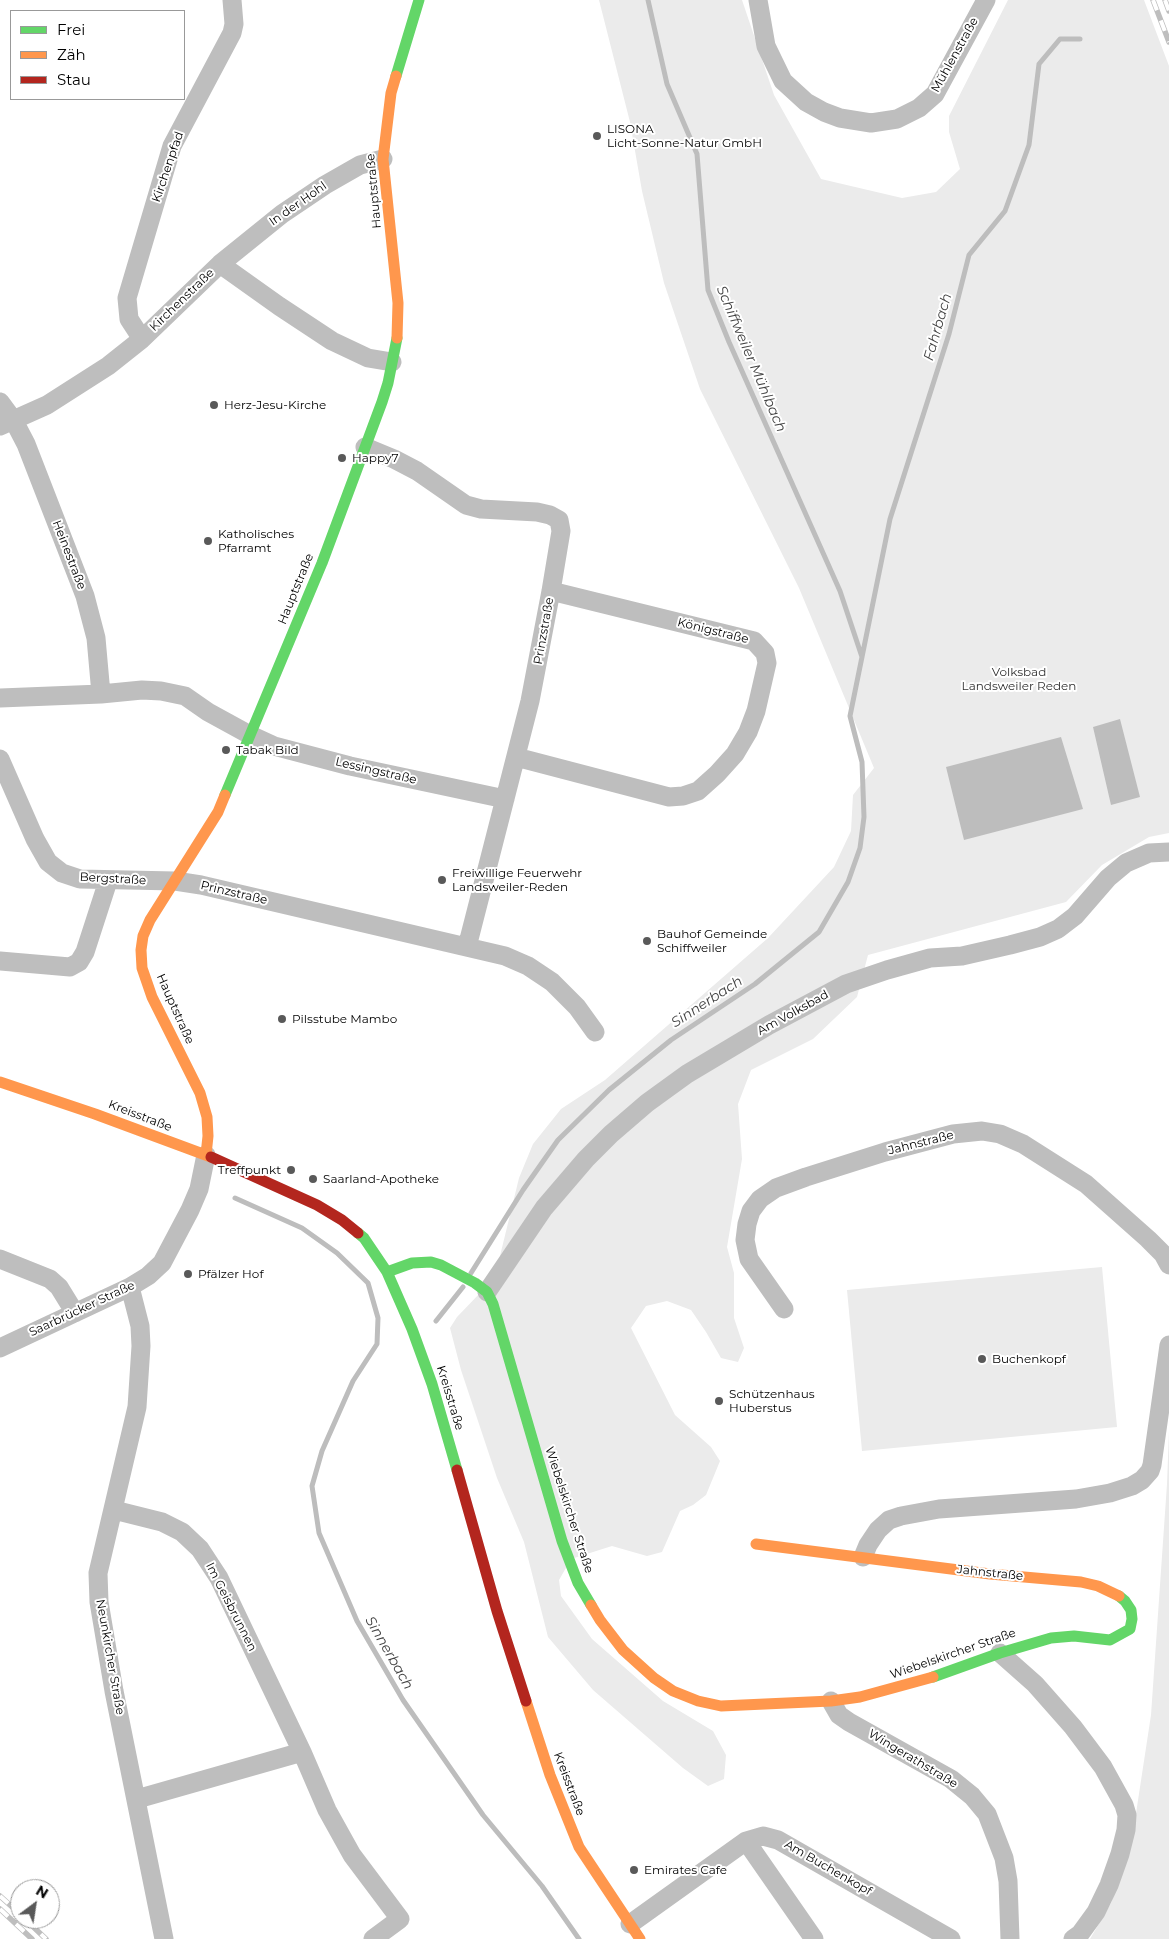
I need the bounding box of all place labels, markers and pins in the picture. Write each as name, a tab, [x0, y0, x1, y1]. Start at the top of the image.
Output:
place label: LISONA Licht-Sonne-Natur GmbH	[607, 122, 762, 150]
marker: LISONA Licht-Sonne-Natur GmbH	[591, 130, 603, 142]
place label: Herz-Jesu-Kirche	[224, 398, 326, 412]
marker: Herz-Jesu-Kirche	[208, 399, 220, 411]
place label: Happy7	[352, 451, 399, 465]
marker: Happy7	[336, 452, 348, 464]
place label: Katholisches Pfarramt	[218, 527, 294, 555]
marker: Katholisches Pfarramt	[202, 535, 214, 547]
place label: Tabak Bild	[236, 743, 299, 757]
marker: Tabak Bild	[220, 744, 232, 756]
place label: Freiwillige Feuerwehr Landsweiler-Reden	[452, 866, 582, 894]
marker: Freiwillige Feuerwehr Landsweiler-Reden	[436, 874, 448, 886]
place label: Bauhof Gemeinde Schiffweiler	[657, 927, 767, 955]
marker: Bauhof Gemeinde Schiffweiler	[641, 935, 653, 947]
place label: Pilsstube Mambo	[292, 1012, 397, 1026]
marker: Pilsstube Mambo	[276, 1013, 288, 1025]
place label: Treffpunkt	[218, 1163, 281, 1177]
marker: Treffpunkt	[285, 1164, 297, 1176]
place label: Saarland-Apotheke	[323, 1172, 439, 1186]
marker: Saarland-Apotheke	[307, 1173, 319, 1185]
place label: Pfälzer Hof	[198, 1267, 263, 1281]
marker: Pfälzer Hof	[182, 1268, 194, 1280]
place label: Buchenkopf	[992, 1352, 1066, 1366]
marker: Buchenkopf	[976, 1353, 988, 1365]
place label: Schützenhaus Huberstus	[729, 1387, 815, 1415]
marker: Schützenhaus Huberstus	[713, 1395, 725, 1407]
place label: Emirates Cafe	[644, 1863, 727, 1877]
marker: Emirates Cafe	[628, 1864, 640, 1876]

